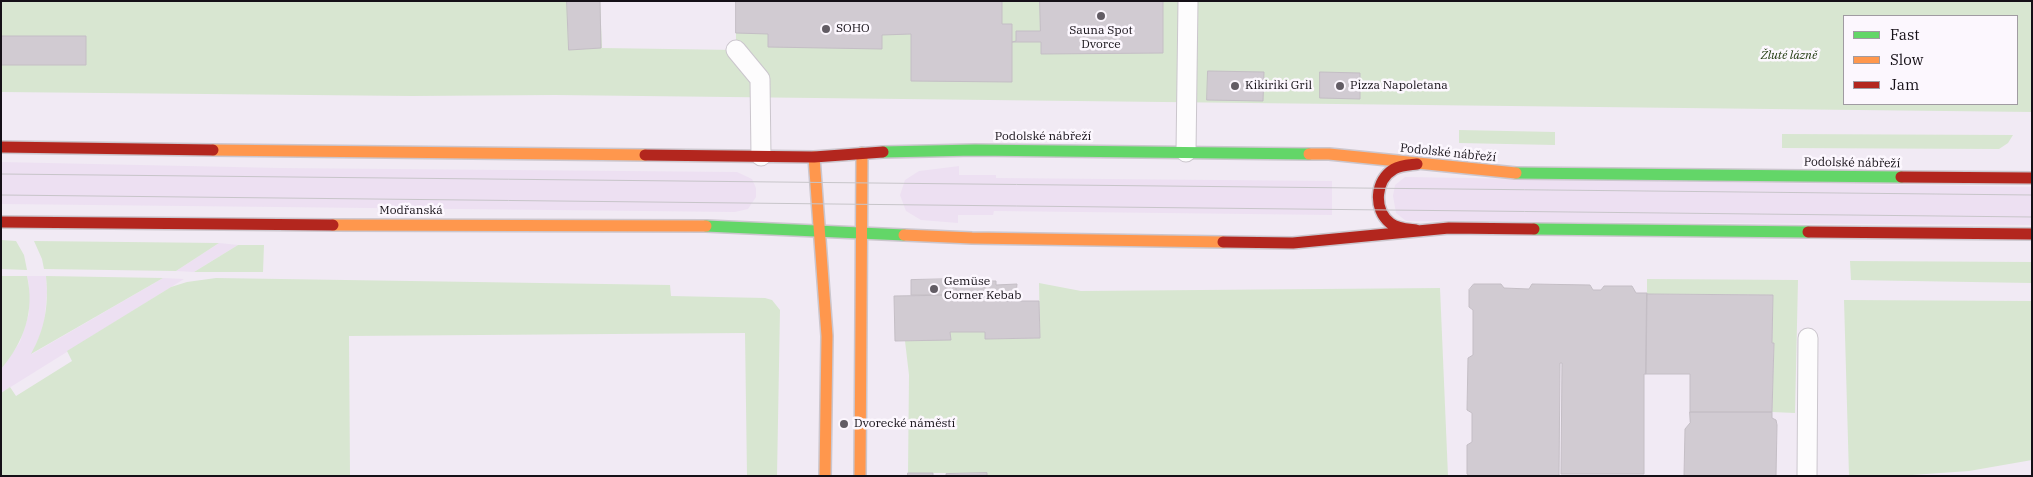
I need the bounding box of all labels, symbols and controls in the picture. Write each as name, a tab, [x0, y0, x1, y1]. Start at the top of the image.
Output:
marker: Sauna Spot Dvorce	[1095, 10, 1107, 22]
legend	[1843, 15, 2018, 105]
place label: SOHO	[836, 22, 870, 36]
marker: SOHO	[820, 23, 832, 35]
place label: Sauna Spot Dvorce	[1069, 24, 1133, 52]
text: Fast	[1890, 25, 1920, 44]
park label: Žluté lázně	[1761, 49, 1817, 63]
text: Slow	[1890, 50, 1923, 69]
text: Jam	[1890, 75, 1919, 94]
place label: Kikiriki Gril	[1245, 79, 1312, 93]
place label: Pizza Napoletana	[1350, 79, 1448, 93]
marker: Kikiriki Gril	[1229, 80, 1241, 92]
marker: Pizza Napoletana	[1334, 80, 1346, 92]
street label: Podolské nábřeží	[995, 130, 1091, 144]
street label: Podolské nábřeží	[1399, 141, 1497, 165]
street label: Podolské nábřeží	[1804, 155, 1900, 171]
street label: Modřanská	[379, 204, 443, 218]
place label: Gemüse Corner Kebab	[944, 275, 1021, 303]
marker: Gemüse Corner Kebab	[928, 283, 940, 295]
place label: Dvorecké náměstí	[854, 417, 955, 431]
marker: Dvorecké náměstí	[838, 418, 850, 430]

